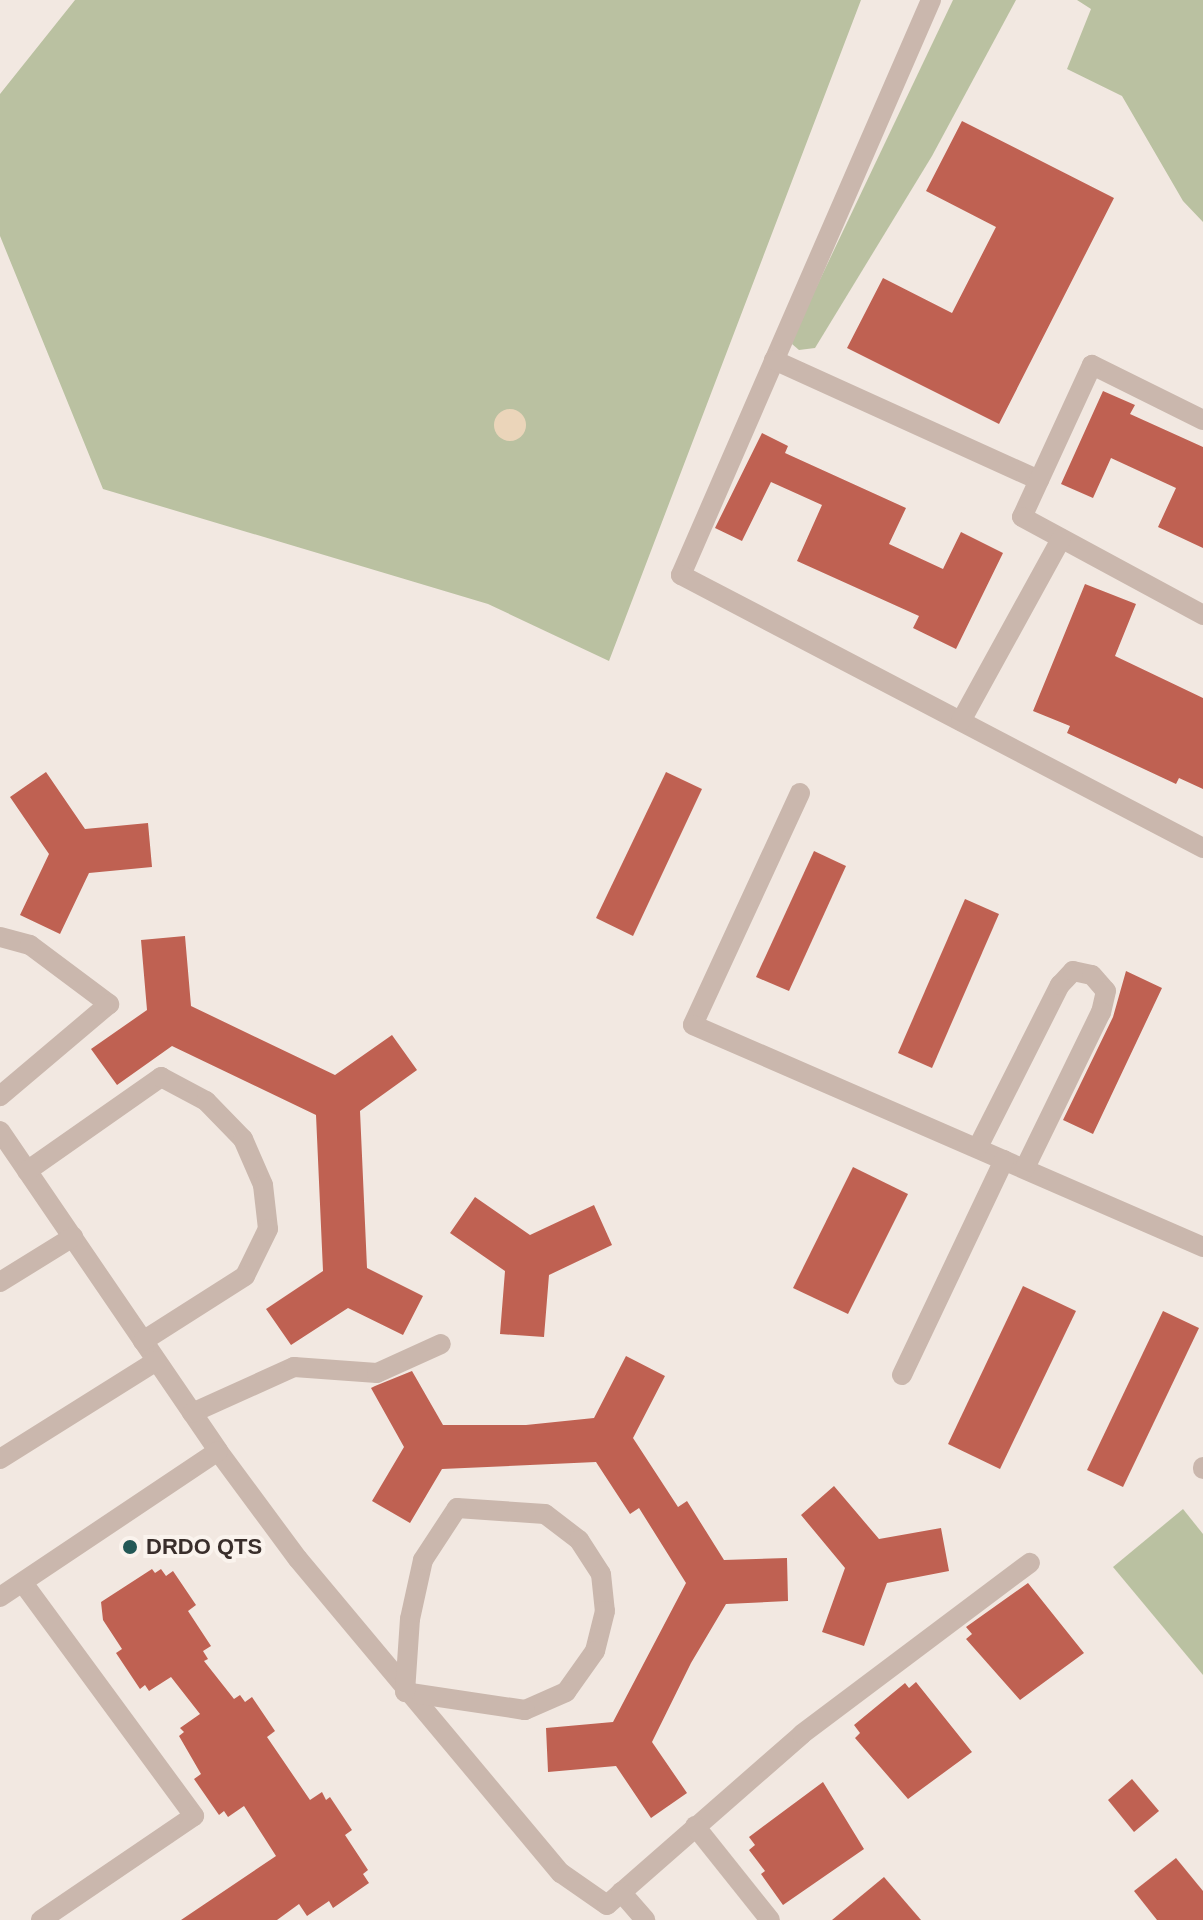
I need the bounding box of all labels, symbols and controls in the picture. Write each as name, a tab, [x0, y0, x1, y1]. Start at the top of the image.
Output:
place label: DRDO QTS	[146, 1534, 262, 1560]
marker: DRDO QTS	[121, 1538, 139, 1556]

